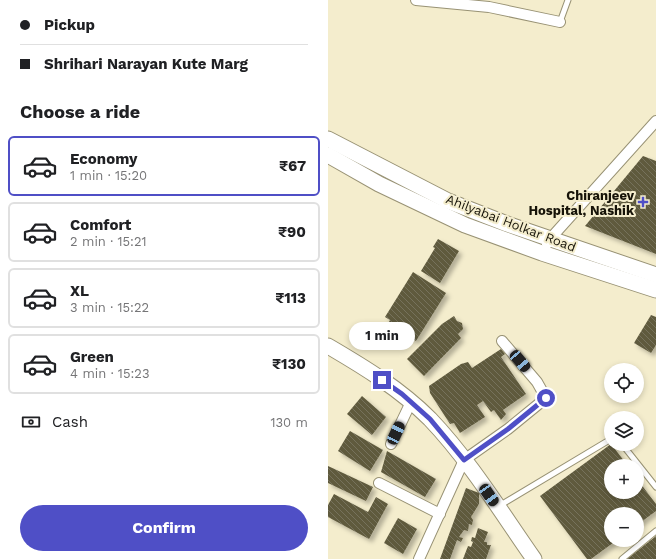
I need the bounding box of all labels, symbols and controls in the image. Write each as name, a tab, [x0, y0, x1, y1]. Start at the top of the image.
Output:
text: Pickup	[44, 16, 95, 34]
text: Shrihari Narayan Kute Marg	[44, 55, 248, 73]
text: Choose a ride	[20, 101, 140, 122]
icon: car	[22, 148, 58, 184]
text: Economy	[70, 150, 137, 168]
text: ₹67	[279, 157, 306, 175]
text: 1 min · 15:20	[70, 168, 147, 183]
place label: Chiranjeev Hospital, Nashik	[528, 188, 635, 218]
street label: Ahilyabai Holkar Road	[444, 191, 578, 255]
marker: Chiranjeev Hospital, Nashik	[637, 196, 649, 208]
icon: car	[22, 214, 58, 250]
text: Comfort	[70, 216, 131, 234]
text: ₹90	[278, 223, 306, 241]
text: 2 min · 15:21	[70, 234, 147, 249]
icon: car	[22, 280, 58, 316]
text: XL	[70, 282, 89, 300]
text: ₹113	[275, 289, 306, 307]
text: 3 min · 15:22	[70, 300, 149, 315]
callout: 1 min	[349, 322, 415, 350]
text: 1 min	[365, 328, 399, 343]
icon: car	[22, 346, 58, 382]
text: Green	[70, 348, 114, 366]
car	[508, 348, 532, 374]
text: ₹130	[272, 355, 306, 373]
map controls	[604, 363, 644, 547]
button: locate	[604, 363, 644, 403]
text: 4 min · 15:23	[70, 366, 149, 381]
route end	[373, 371, 391, 389]
route start	[537, 389, 555, 407]
icon: cash	[20, 411, 42, 433]
button: layers	[604, 411, 644, 451]
text: Cash	[52, 413, 88, 431]
text: 130 m	[270, 415, 308, 430]
car	[385, 420, 407, 446]
button: +	[604, 459, 644, 499]
car	[477, 482, 501, 508]
button: Confirm	[20, 505, 308, 551]
button: −	[604, 507, 644, 547]

